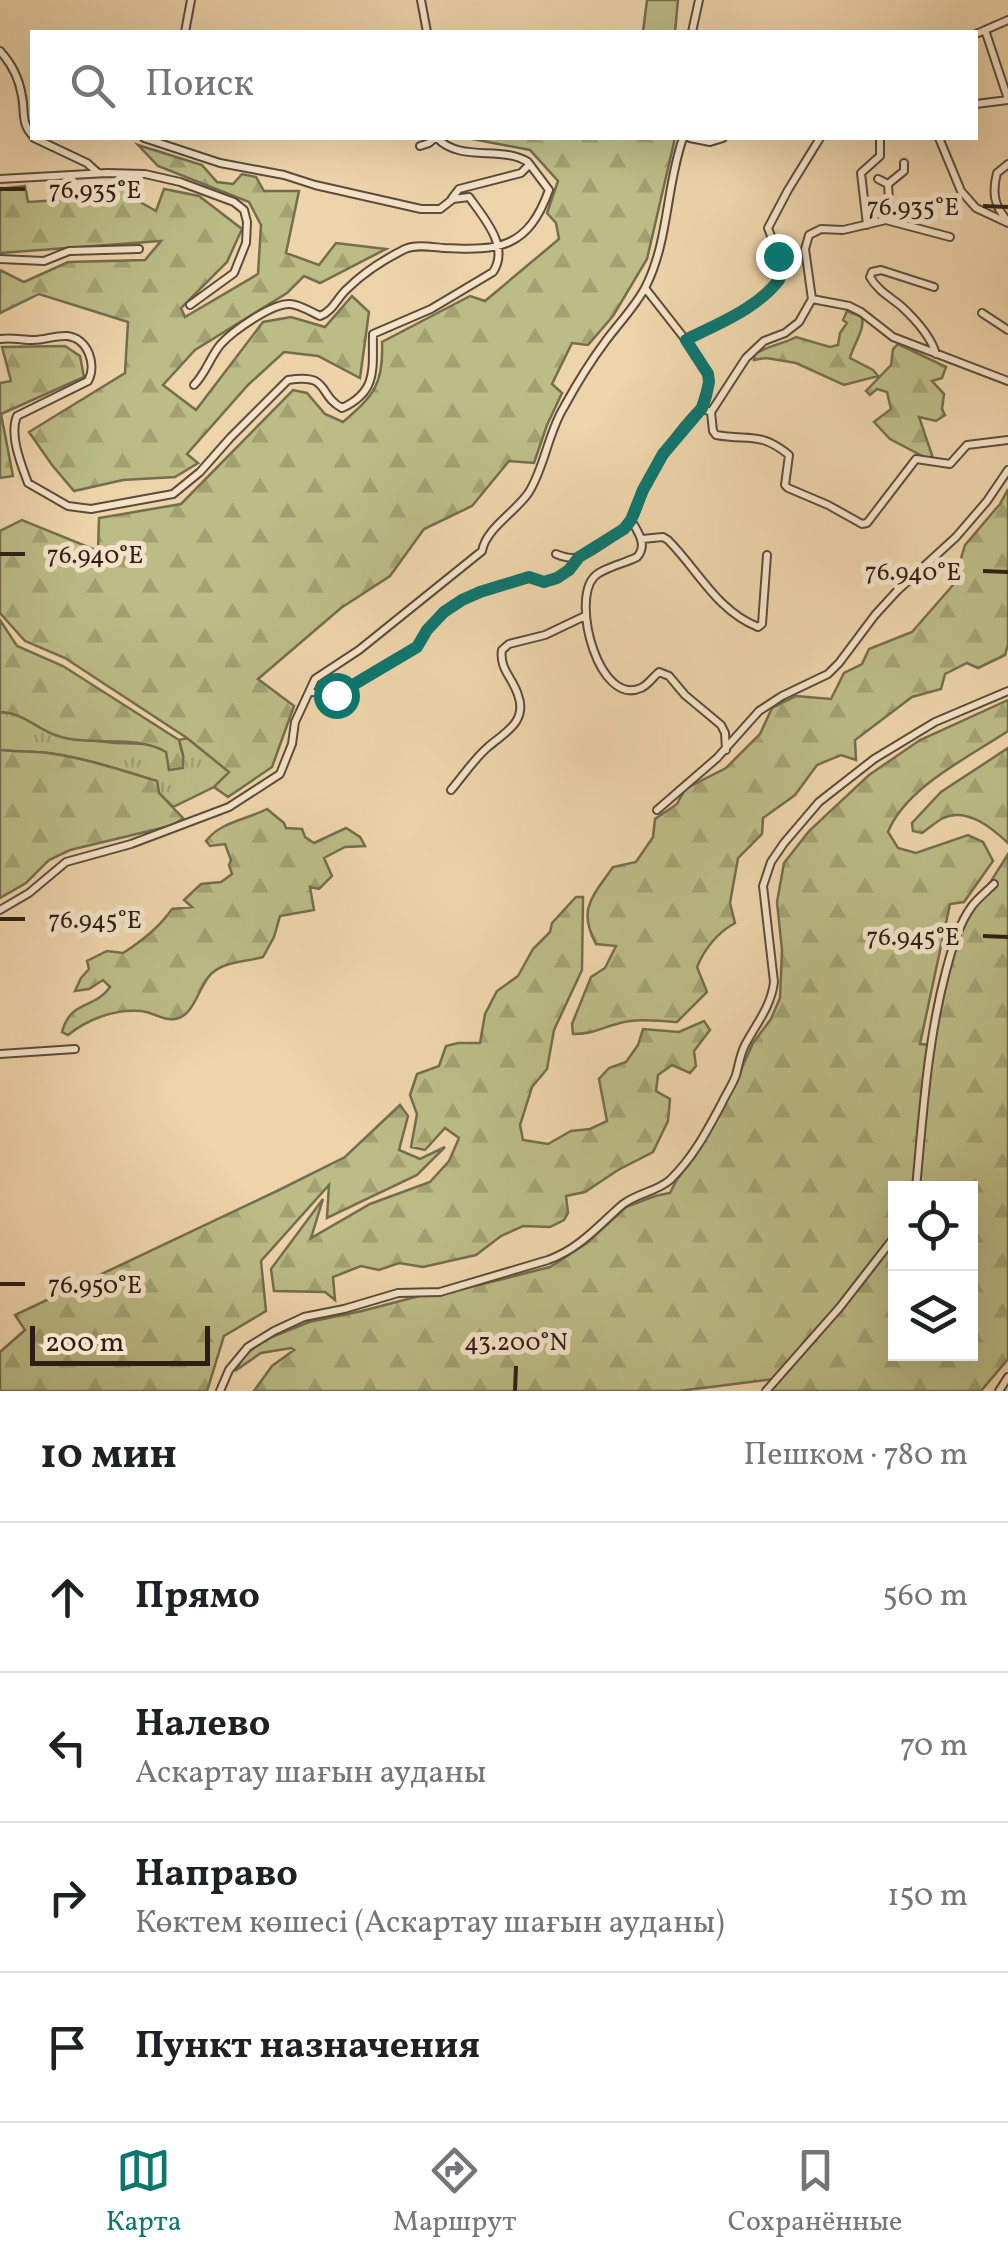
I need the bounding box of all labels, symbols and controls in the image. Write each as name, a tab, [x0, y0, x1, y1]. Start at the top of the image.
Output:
search box	[30, 30, 978, 140]
icon: search	[65, 58, 120, 113]
text: Поиск	[145, 59, 254, 112]
text: 76.935°E	[49, 174, 141, 209]
text: 76.935°E	[867, 191, 959, 226]
route end	[756, 234, 802, 280]
text: 76.940°E	[47, 539, 143, 574]
text: 76.940°E	[865, 556, 961, 591]
route start	[314, 673, 360, 719]
text: 76.945°E	[48, 904, 142, 939]
text: 76.945°E	[866, 921, 960, 956]
map controls	[888, 1181, 978, 1361]
button: locate	[888, 1181, 978, 1271]
text: 76.950°E	[48, 1269, 142, 1304]
button: layers	[888, 1271, 978, 1361]
scale bar	[30, 1321, 210, 1366]
text: 200 m	[45, 1324, 124, 1363]
text: 43.200°N	[464, 1326, 568, 1361]
text: 10 мин	[40, 1427, 177, 1486]
text: Пешком · 780 m	[744, 1434, 968, 1478]
icon: ahead	[40, 1570, 95, 1625]
text: Прямо	[135, 1571, 260, 1624]
text: 560 m	[882, 1575, 968, 1619]
text: Налево	[135, 1699, 271, 1752]
icon: left	[40, 1720, 95, 1775]
text: 70 m	[900, 1725, 968, 1769]
text: Аскартау шағын ауданы	[135, 1752, 486, 1796]
text: Направо	[135, 1849, 298, 1902]
icon: right	[40, 1870, 95, 1925]
text: 150 m	[887, 1875, 968, 1919]
text: Көктем көшесі (Аскартау шағын ауданы)	[135, 1902, 725, 1946]
icon: arrive	[40, 2020, 95, 2075]
text: Пункт назначения	[135, 2021, 480, 2074]
tab: Карта	[106, 2143, 182, 2242]
tab: Маршрут	[393, 2143, 516, 2242]
tab: Сохранённые	[728, 2143, 902, 2242]

